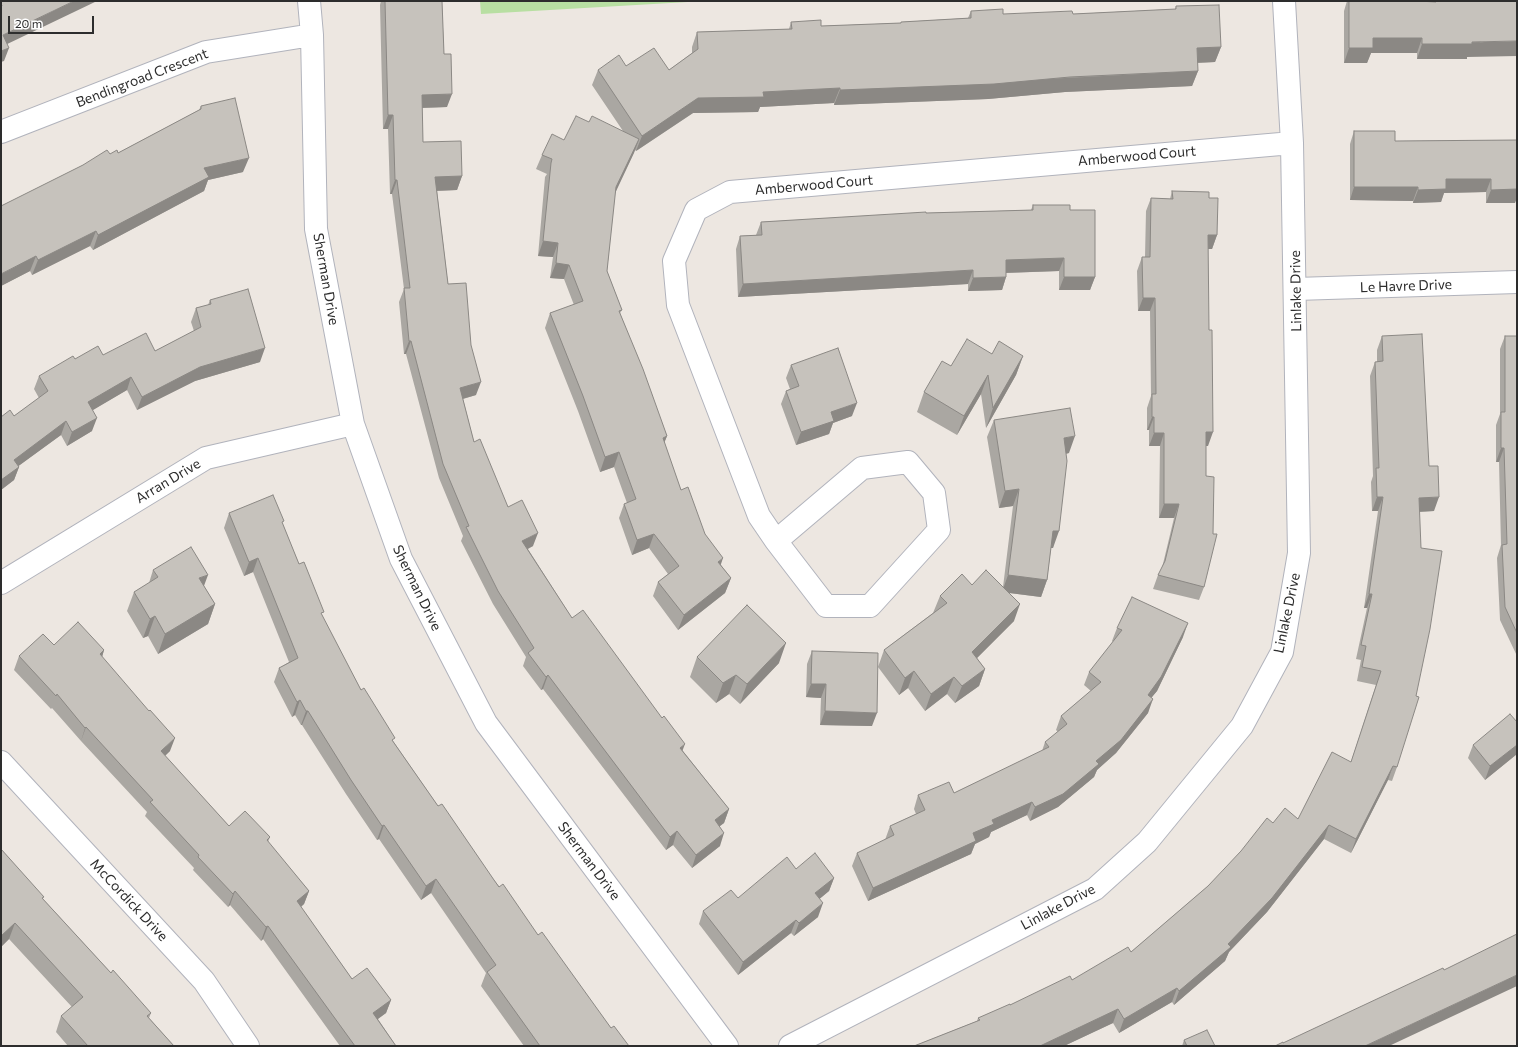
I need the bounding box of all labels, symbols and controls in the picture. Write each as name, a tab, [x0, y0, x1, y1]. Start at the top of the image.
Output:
scale bar	[10, 8, 96, 34]
text: 20 m	[15, 16, 42, 30]
street label: Bendingroad Crescent	[73, 45, 211, 111]
street label: Amberwood Court	[1077, 142, 1197, 170]
street label: Amberwood Court	[754, 171, 874, 199]
street label: Sherman Drive	[310, 232, 342, 326]
street label: Linlake Drive	[1287, 250, 1305, 332]
street label: Le Havre Drive	[1360, 276, 1452, 296]
street label: Arran Drive	[133, 455, 203, 507]
street label: Sherman Drive	[389, 542, 445, 634]
street label: Linlake Drive	[1270, 571, 1304, 655]
street label: Sherman Drive	[554, 819, 624, 903]
street label: McCordick Drive	[87, 855, 171, 945]
street label: Linlake Drive	[1018, 880, 1098, 934]

